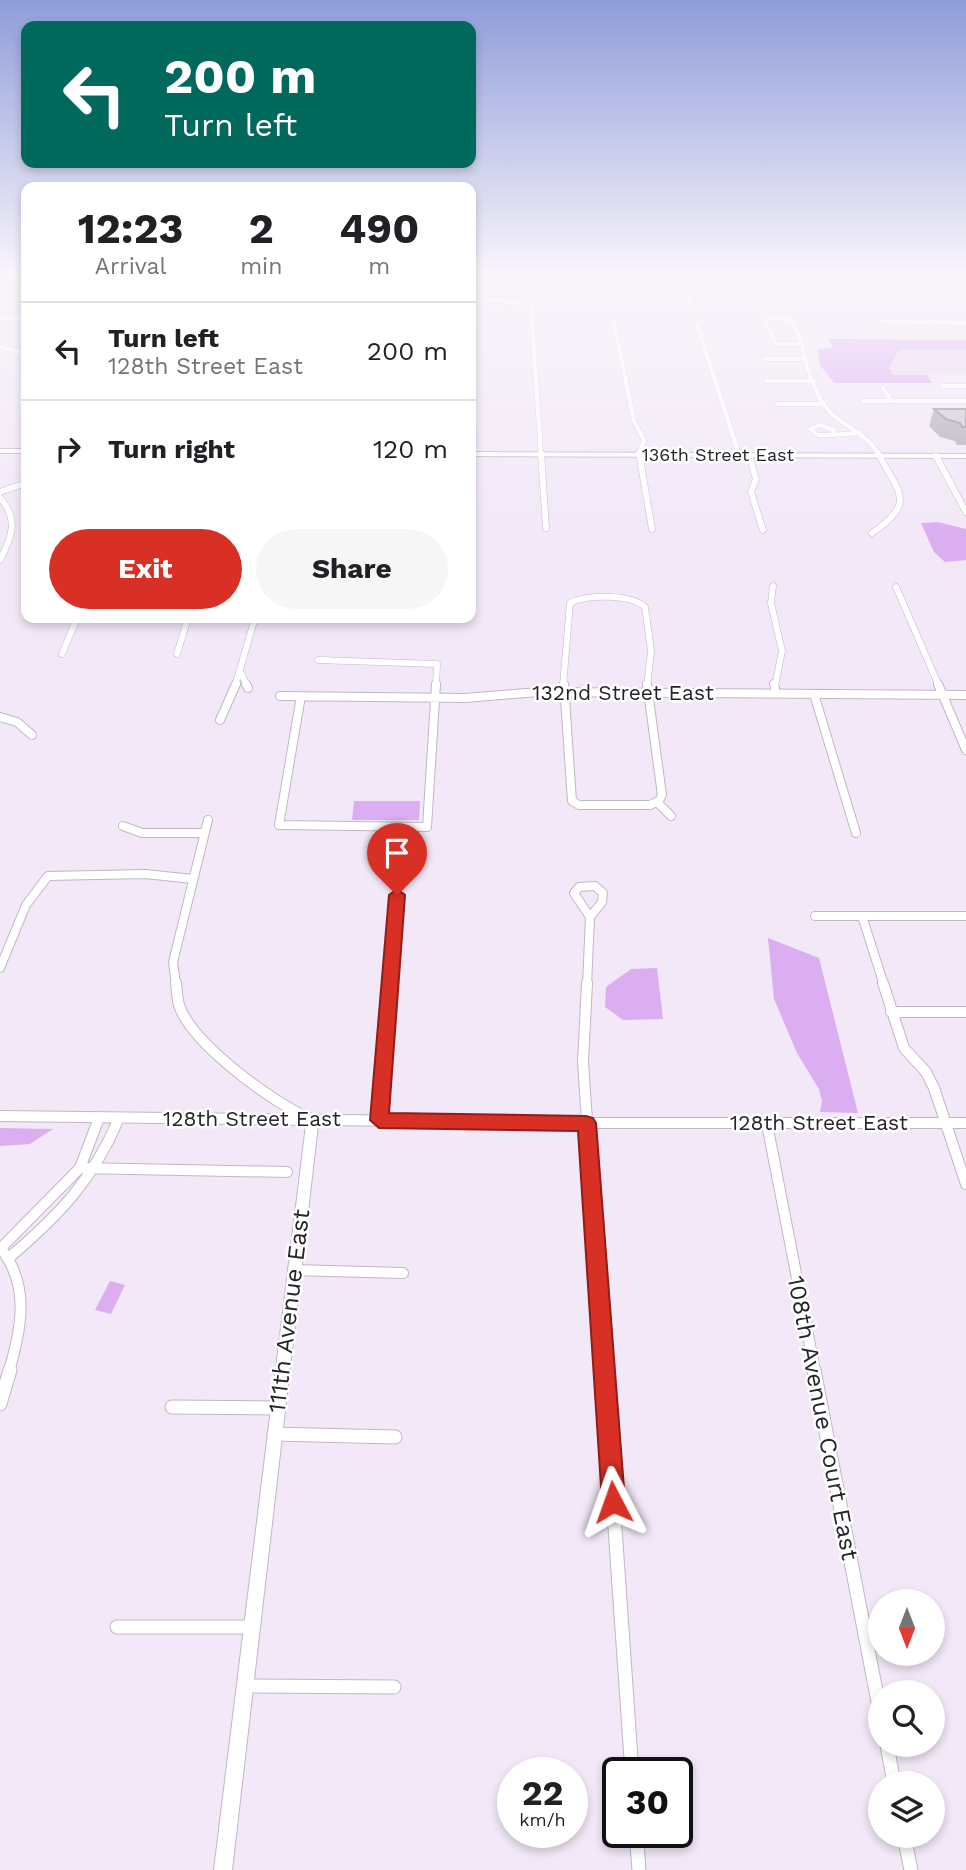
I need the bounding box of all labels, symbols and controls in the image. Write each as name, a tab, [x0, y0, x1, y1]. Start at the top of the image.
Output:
text: 200 m	[164, 47, 316, 105]
icon: left	[49, 49, 140, 140]
text: Turn left	[164, 106, 297, 144]
text: 12:23	[78, 204, 183, 253]
text: 2	[249, 204, 274, 253]
text: 490	[339, 204, 419, 253]
text: Arrival	[95, 253, 167, 280]
text: min	[240, 253, 282, 280]
text: m	[368, 253, 390, 280]
text: Turn left	[108, 323, 219, 353]
icon: left	[49, 332, 87, 370]
text: 200 m	[367, 336, 448, 366]
text: 128th Street East	[108, 353, 303, 380]
icon: right	[49, 430, 87, 468]
text: Turn right	[108, 434, 235, 464]
text: 120 m	[373, 434, 448, 464]
street label: 136th Street East	[642, 444, 795, 465]
button: Exit	[49, 529, 242, 609]
button: Share	[256, 529, 448, 609]
street label: 132nd Street East	[532, 680, 714, 705]
pin	[367, 823, 427, 895]
icon: arrive	[378, 834, 416, 872]
street label: 128th Street East	[163, 1106, 341, 1131]
street label: 128th Street East	[730, 1110, 908, 1135]
street label: 111th Avenue East	[263, 1208, 315, 1414]
street label: 108th Avenue Court East	[782, 1274, 864, 1562]
position arrow	[576, 1465, 650, 1539]
north arrow	[868, 1589, 945, 1666]
map controls	[868, 1589, 945, 1848]
button: search	[868, 1680, 945, 1757]
speed limit sign: 30	[602, 1757, 693, 1848]
button: layers	[868, 1771, 945, 1848]
text: 22	[522, 1772, 563, 1814]
text: km/h	[519, 1809, 566, 1830]

